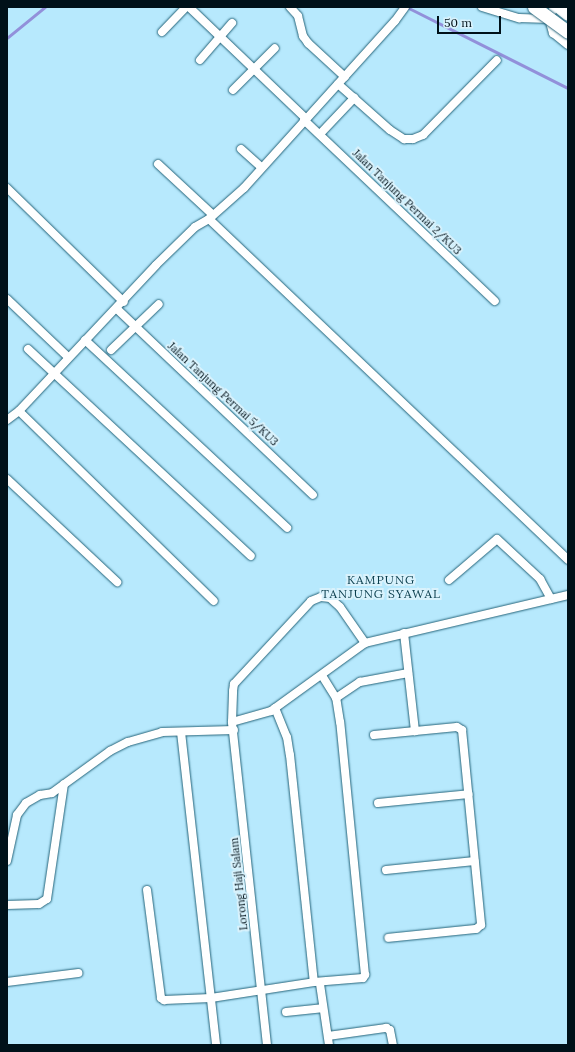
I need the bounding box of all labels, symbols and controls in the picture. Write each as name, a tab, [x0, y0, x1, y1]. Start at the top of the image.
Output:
scale bar	[439, 8, 503, 34]
text: 50 m	[444, 15, 472, 30]
street label: Jalan Tanjung Permai 2/KU3	[350, 147, 464, 257]
street label: Jalan Tanjung Permai 5/KU3	[165, 339, 281, 449]
district label: KAMPUNG TANJUNG SYAWAL	[321, 573, 441, 601]
street label: Lorong Haji Salam	[228, 837, 250, 931]

